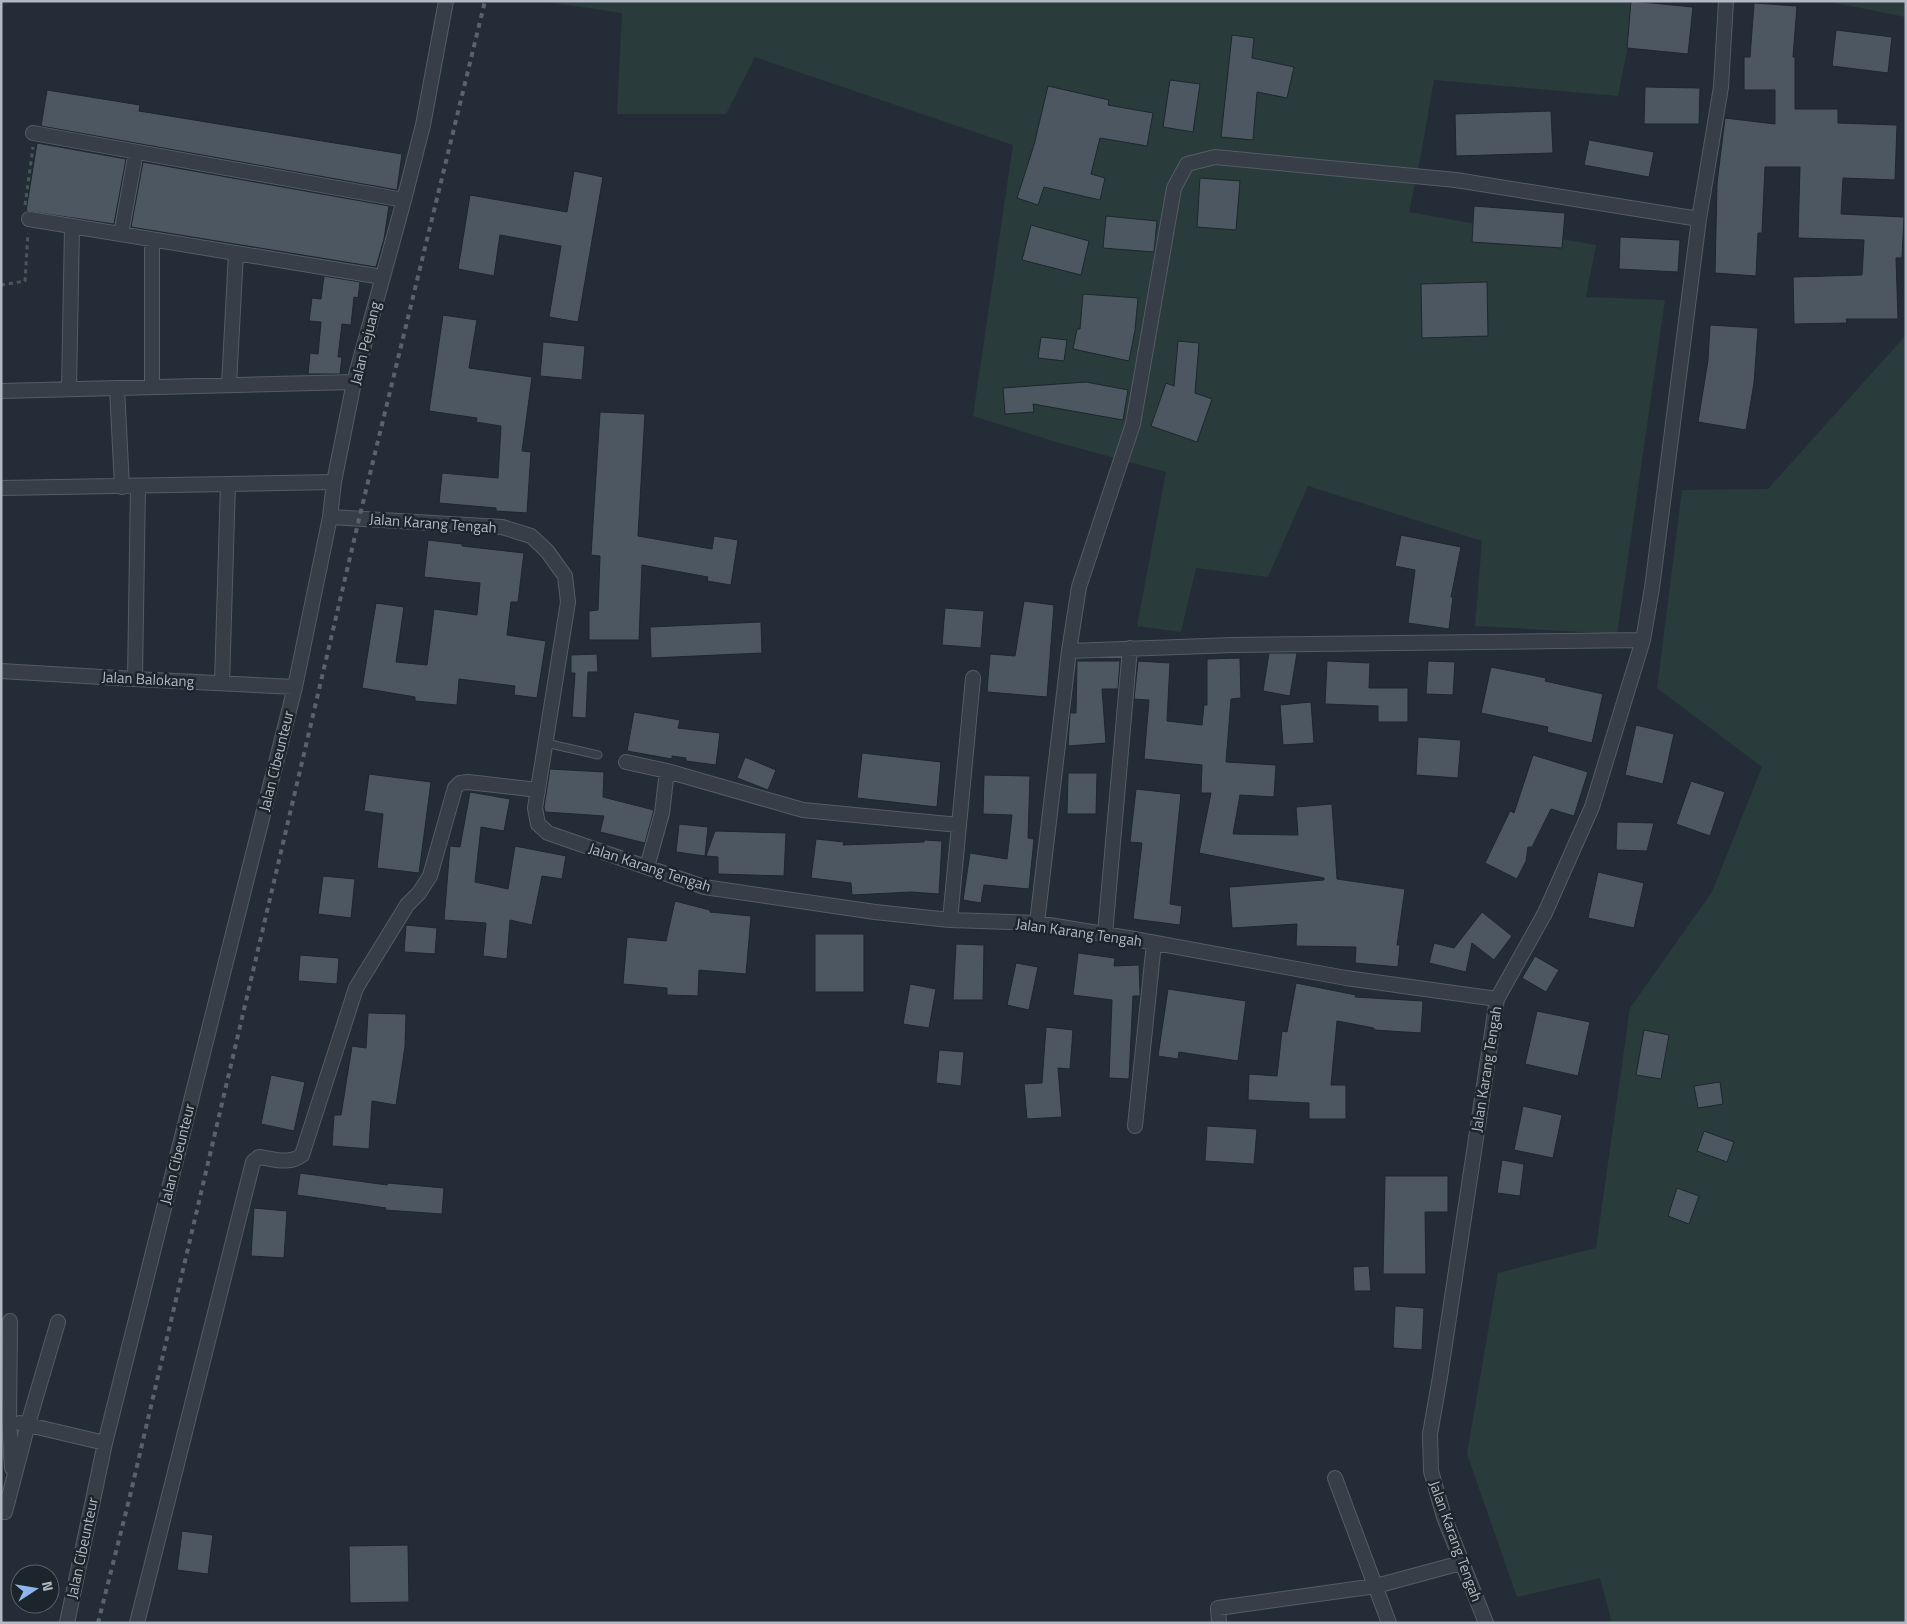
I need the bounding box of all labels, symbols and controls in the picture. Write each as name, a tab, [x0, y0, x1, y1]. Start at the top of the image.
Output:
street label: Jalan Pejuang	[344, 299, 387, 387]
street label: Jalan Karang Tengah	[369, 507, 497, 539]
street label: Jalan Balokang	[101, 665, 195, 693]
street label: Jalan Cibeunteur	[252, 708, 300, 814]
street label: Jalan Karang Tengah	[586, 836, 714, 898]
street label: Jalan Karang Tengah	[1014, 912, 1144, 952]
street label: Jalan Karang Tengah	[1465, 1004, 1507, 1134]
street label: Jalan Cibeunteur	[153, 1101, 201, 1207]
street label: Jalan Karang Tengah	[1423, 1477, 1489, 1605]
street label: Jalan Cibeunteur	[60, 1495, 104, 1601]
north arrow	[10, 1564, 60, 1614]
text: N	[37, 1579, 59, 1593]

